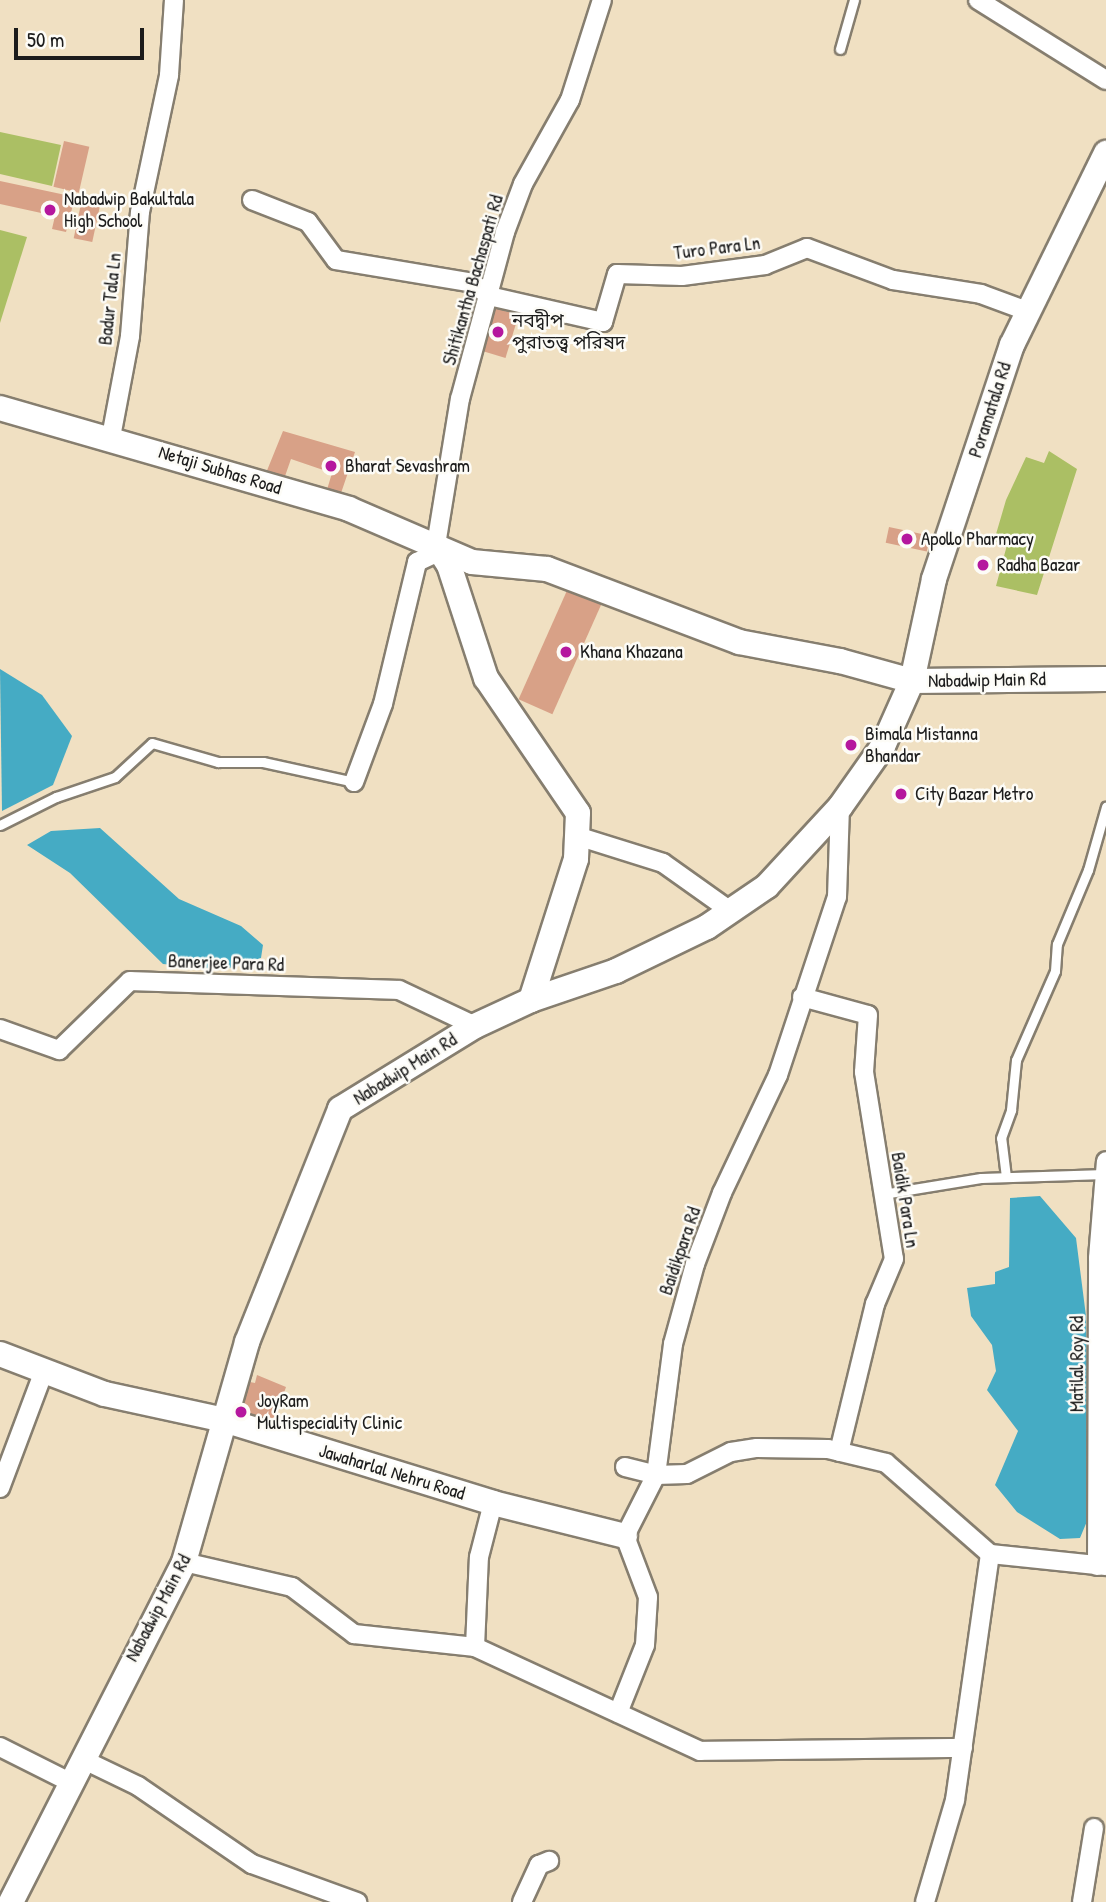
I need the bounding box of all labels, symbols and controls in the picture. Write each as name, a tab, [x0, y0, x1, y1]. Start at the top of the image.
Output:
scale bar	[18, 14, 147, 58]
text: 50 m	[27, 25, 64, 54]
place label: Nabadwip Bakultala High School	[64, 188, 194, 232]
street label: Shitikantha Bachaspati Rd	[438, 192, 508, 368]
marker: Nabadwip Bakultala High School	[42, 202, 58, 218]
street label: Turo Para Ln	[672, 231, 762, 265]
street label: Badur Tala Ln	[94, 252, 126, 346]
place label: নবদ্বীপ পুরাতত্ত্ব পরিষদ	[512, 310, 625, 354]
marker: নবদ্বীপ পুরাতত্ত্ব পরিষদ	[490, 324, 506, 340]
street label: Poramatala Rd	[964, 359, 1016, 461]
street label: Netaji Subhas Road	[156, 441, 284, 499]
place label: Bharat Sevashram	[345, 455, 470, 477]
marker: Bharat Sevashram	[323, 458, 339, 474]
place label: Apollo Pharmacy	[921, 528, 1034, 550]
marker: Apollo Pharmacy	[899, 531, 915, 547]
place label: Radha Bazar	[997, 554, 1080, 576]
marker: Radha Bazar	[975, 557, 991, 573]
place label: Khana Khazana	[580, 641, 683, 663]
marker: Khana Khazana	[558, 644, 574, 660]
street label: Nabadwip Main Rd	[928, 668, 1046, 692]
place label: Bimala Mistanna Bhandar	[865, 723, 978, 767]
marker: Bimala Mistanna Bhandar	[843, 737, 859, 753]
place label: City Bazar Metro	[915, 783, 1033, 805]
marker: City Bazar Metro	[893, 786, 909, 802]
street label: Banerjee Para Rd	[168, 950, 284, 976]
street label: Nabadwip Main Rd	[349, 1028, 461, 1110]
street label: Baidik Para Ln	[886, 1150, 924, 1250]
street label: Baidikpara Rd	[654, 1204, 706, 1298]
street label: Matilal Roy Rd	[1066, 1316, 1088, 1412]
place label: JoyRam Multispeciality Clinic	[257, 1390, 402, 1434]
marker: JoyRam Multispeciality Clinic	[231, 1402, 251, 1422]
street label: Jawaharlal Nehru Road	[316, 1439, 468, 1505]
street label: Nabadwip Main Rd	[120, 1551, 196, 1665]

